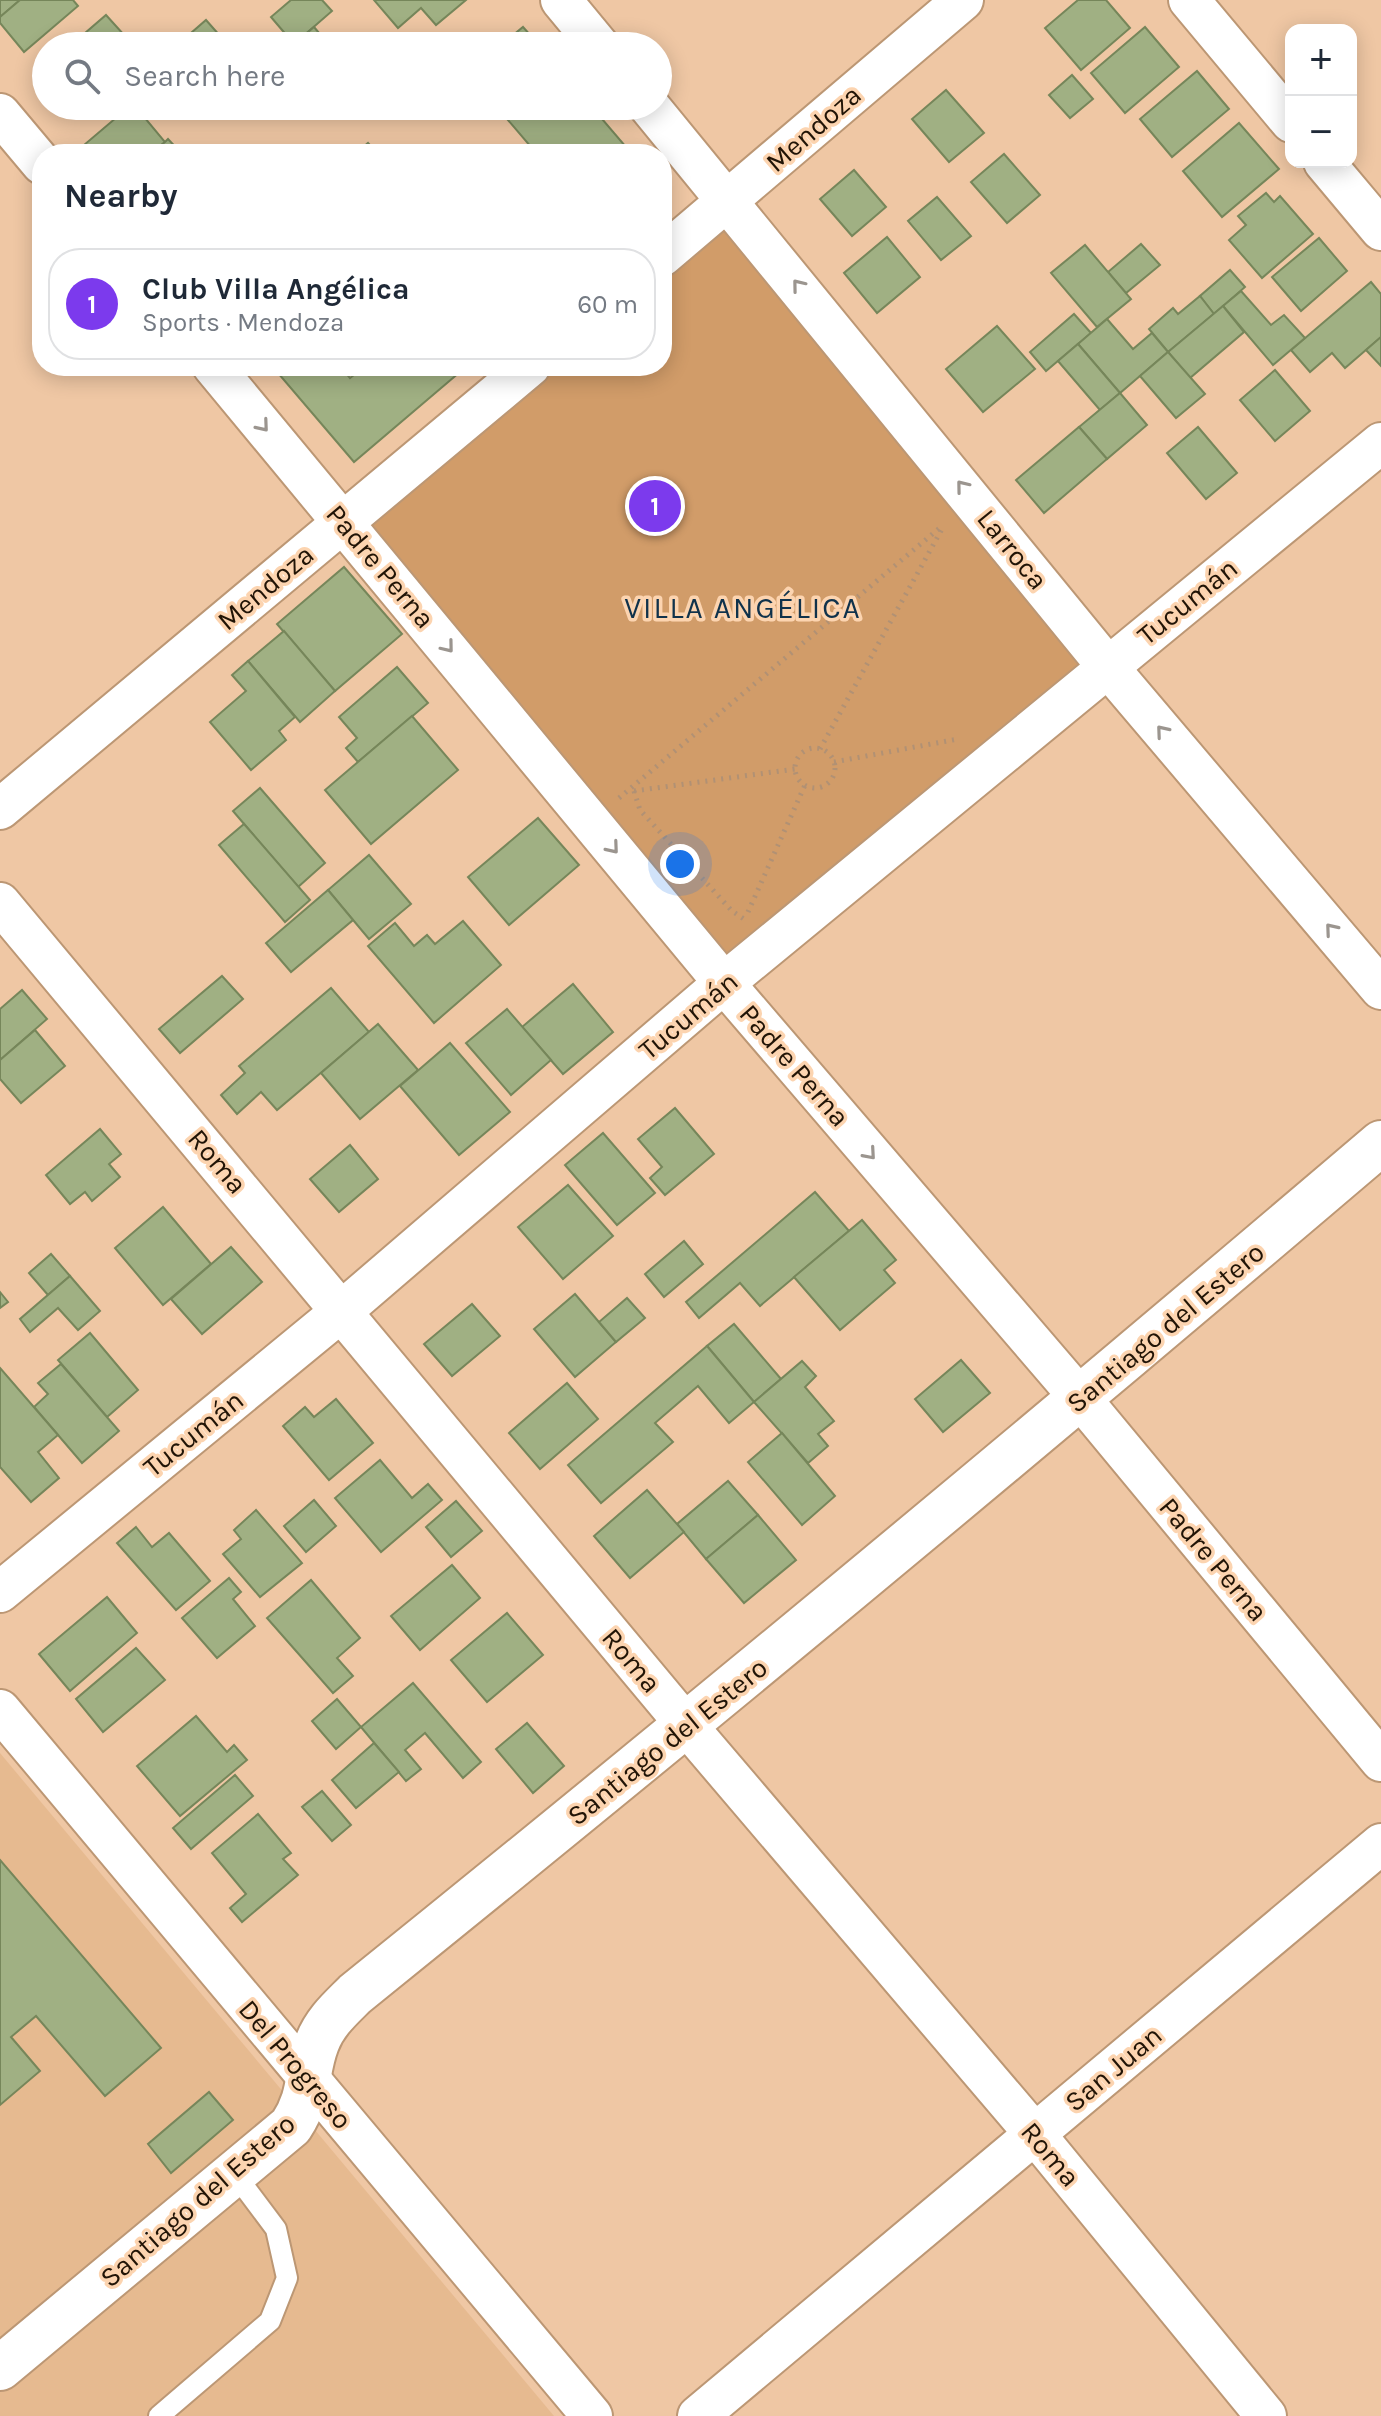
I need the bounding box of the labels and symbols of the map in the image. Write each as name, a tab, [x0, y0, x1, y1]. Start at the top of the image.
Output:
street label: Mendoza	[759, 78, 868, 179]
one-way arrow	[793, 279, 807, 294]
one-way arrow	[253, 416, 268, 431]
pin: 1	[629, 476, 681, 536]
one-way arrow	[957, 481, 972, 495]
street label: Padre Perna	[319, 498, 442, 635]
street label: Larroca	[970, 502, 1055, 596]
street label: Mendoza	[210, 538, 320, 637]
street label: Tucumán	[1131, 551, 1244, 652]
district label: VILLA ANGÉLICA	[624, 590, 862, 626]
one-way arrow	[438, 638, 452, 653]
one-way arrow	[1157, 726, 1172, 740]
one-way arrow	[603, 839, 617, 854]
your location	[660, 844, 700, 884]
one-way arrow	[1326, 924, 1340, 938]
street label: Tucumán	[632, 965, 744, 1066]
street label: Padre Perna	[733, 998, 857, 1133]
street label: Roma	[181, 1122, 254, 1200]
one-way arrow	[860, 1144, 875, 1159]
street label: Santiago del Estero	[1060, 1235, 1271, 1420]
street label: Tucumán	[137, 1383, 250, 1484]
street label: Padre Perna	[1152, 1491, 1275, 1628]
street label: Roma	[595, 1621, 668, 1699]
street label: Santiago del Estero	[561, 1651, 774, 1832]
street label: Del Progreso	[232, 1993, 359, 2136]
street label: San Juan	[1058, 2018, 1169, 2118]
street label: Santiago del Estero	[93, 2107, 302, 2294]
street label: Roma	[1014, 2115, 1087, 2193]

